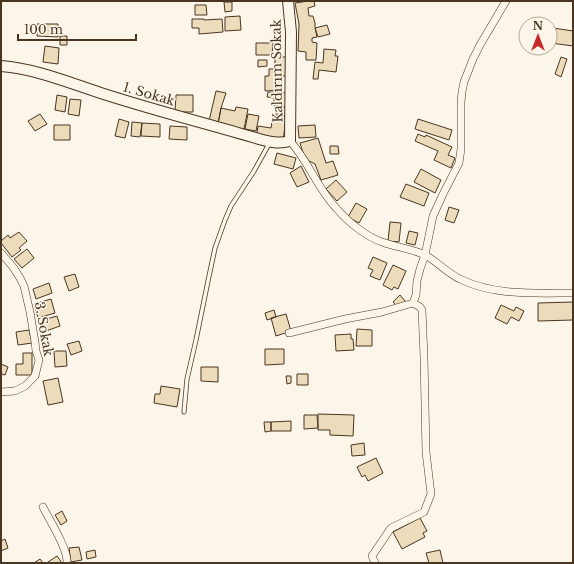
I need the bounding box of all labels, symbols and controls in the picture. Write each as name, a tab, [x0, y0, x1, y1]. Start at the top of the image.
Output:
scale bar	[18, 16, 136, 42]
north arrow	[518, 16, 558, 56]
street label: Kaldırım Sokak	[268, 19, 286, 123]
text: N	[533, 19, 544, 33]
text: 100 m	[24, 22, 63, 37]
street label: 1. Sokak	[121, 79, 177, 109]
street label: 3. Sokak	[31, 300, 57, 358]

